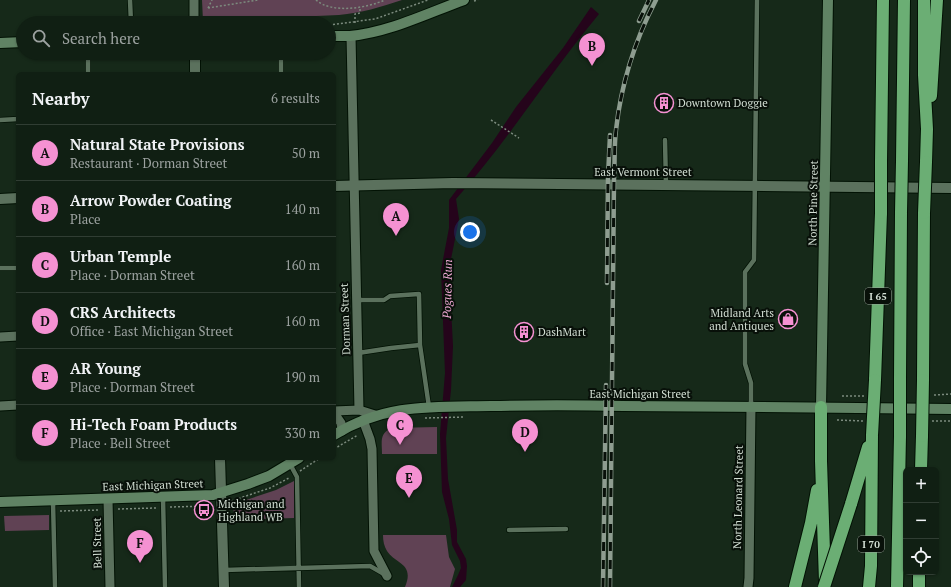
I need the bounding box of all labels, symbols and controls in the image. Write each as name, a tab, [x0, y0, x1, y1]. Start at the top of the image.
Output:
search box	[16, 16, 336, 60]
icon: search	[30, 27, 52, 49]
text: Search here	[62, 28, 140, 48]
pin: B	[579, 33, 605, 66]
text: Nearby	[32, 87, 90, 110]
text: 6 results	[271, 89, 320, 107]
building icon: Downtown Doggie	[653, 92, 675, 114]
place label: Downtown Doggie	[678, 96, 768, 110]
text: Natural State Provisions	[70, 134, 245, 154]
text: A	[40, 144, 50, 162]
text: 50 m	[292, 144, 320, 162]
text: Restaurant · Dorman Street	[70, 154, 227, 172]
street label: North Pine Street	[805, 160, 821, 246]
street label: East Vermont Street	[594, 165, 692, 179]
text: Arrow Powder Coating	[70, 190, 231, 210]
text: B	[41, 200, 49, 218]
text: 140 m	[285, 200, 320, 218]
pin: A	[383, 203, 409, 236]
text: Place	[70, 210, 101, 228]
your location	[460, 222, 480, 242]
text: Urban Temple	[70, 246, 171, 266]
text: C	[41, 256, 49, 274]
text: 160 m	[285, 256, 320, 274]
water label: Pogues Run	[439, 259, 455, 320]
text: Place · Dorman Street	[70, 266, 195, 284]
street label: Dorman Street	[337, 283, 353, 355]
road number: I 65	[865, 288, 891, 304]
text: CRS Architects	[70, 302, 176, 322]
place label: Midland Arts and Antiques	[709, 306, 774, 333]
shop icon: Midland Arts and Antiques	[777, 308, 799, 330]
text: D	[40, 312, 50, 330]
text: 160 m	[285, 312, 320, 330]
building icon: DashMart	[513, 321, 535, 343]
text: Office · East Michigan Street	[70, 322, 233, 340]
place label: DashMart	[538, 325, 586, 339]
text: AR Young	[70, 358, 141, 378]
text: E	[41, 368, 49, 386]
text: 190 m	[285, 368, 320, 386]
text: Place · Dorman Street	[70, 378, 195, 396]
street label: East Michigan Street	[589, 387, 691, 401]
pin: C	[387, 412, 413, 445]
text: Hi-Tech Foam Products	[70, 414, 237, 434]
pin: D	[512, 419, 538, 452]
text: F	[41, 424, 49, 442]
text: 330 m	[285, 424, 320, 442]
text: Place · Bell Street	[70, 434, 170, 452]
street label: North Leonard Street	[730, 445, 746, 549]
pin: E	[396, 465, 422, 498]
map controls	[903, 467, 939, 575]
button: +	[903, 467, 939, 503]
street label: East Michigan Street	[102, 476, 204, 494]
place label: Michigan and Highland WB	[218, 497, 284, 524]
bus stop icon: Michigan and Highland WB	[193, 499, 215, 521]
button: −	[903, 503, 939, 539]
street label: Bell Street	[90, 517, 104, 569]
pin: F	[127, 530, 153, 563]
road number: I 70	[858, 536, 884, 552]
button: locate	[903, 539, 939, 575]

